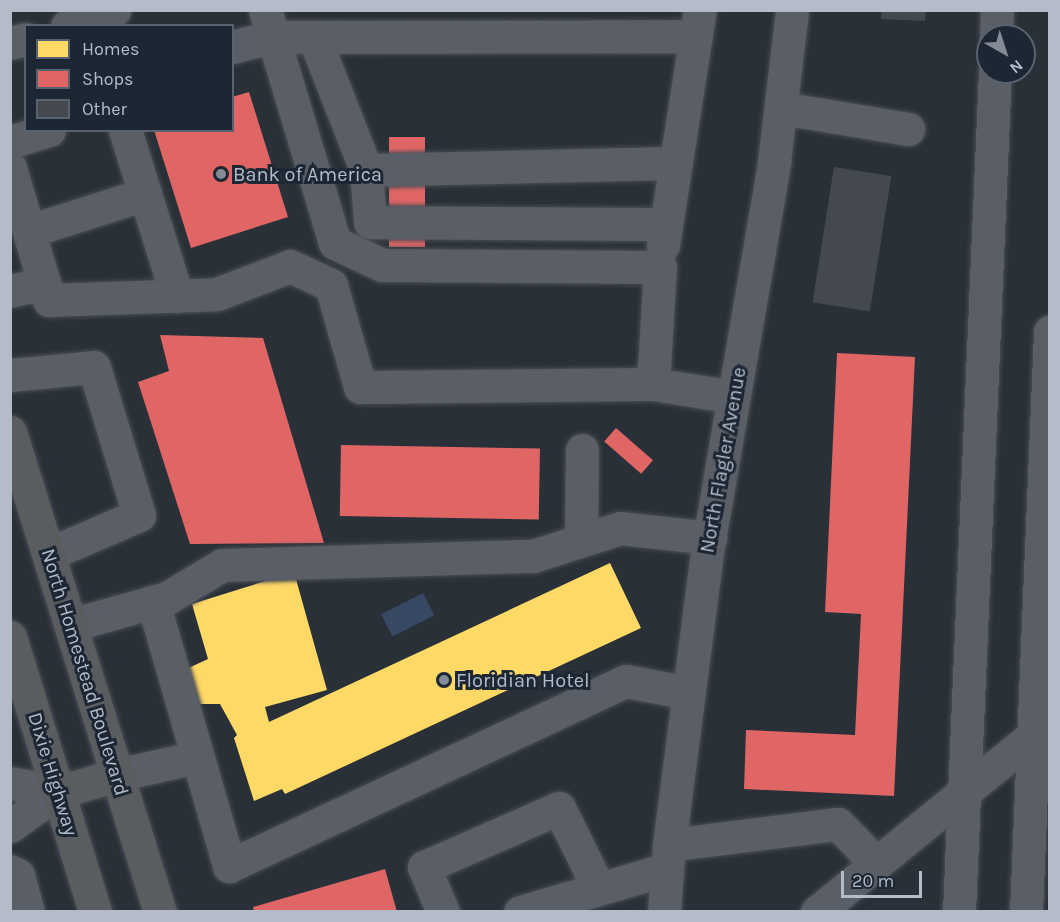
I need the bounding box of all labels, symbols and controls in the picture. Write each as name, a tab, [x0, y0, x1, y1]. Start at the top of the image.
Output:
legend	[24, 24, 234, 132]
north arrow	[976, 24, 1036, 84]
text: Homes	[82, 38, 139, 60]
text: N	[1006, 56, 1027, 78]
text: Shops	[82, 68, 134, 90]
text: Other	[82, 98, 127, 120]
place label: Bank of America	[233, 162, 382, 186]
marker: Bank of America	[214, 167, 228, 181]
street label: North Flagler Avenue	[695, 365, 751, 555]
street label: North Homestead Boulevard	[36, 546, 134, 798]
place label: Floridian Hotel	[456, 668, 590, 692]
marker: Floridian Hotel	[437, 673, 451, 687]
street label: Dixie Highway	[23, 709, 83, 839]
scale bar	[844, 859, 925, 897]
text: 20 m	[852, 870, 894, 892]

